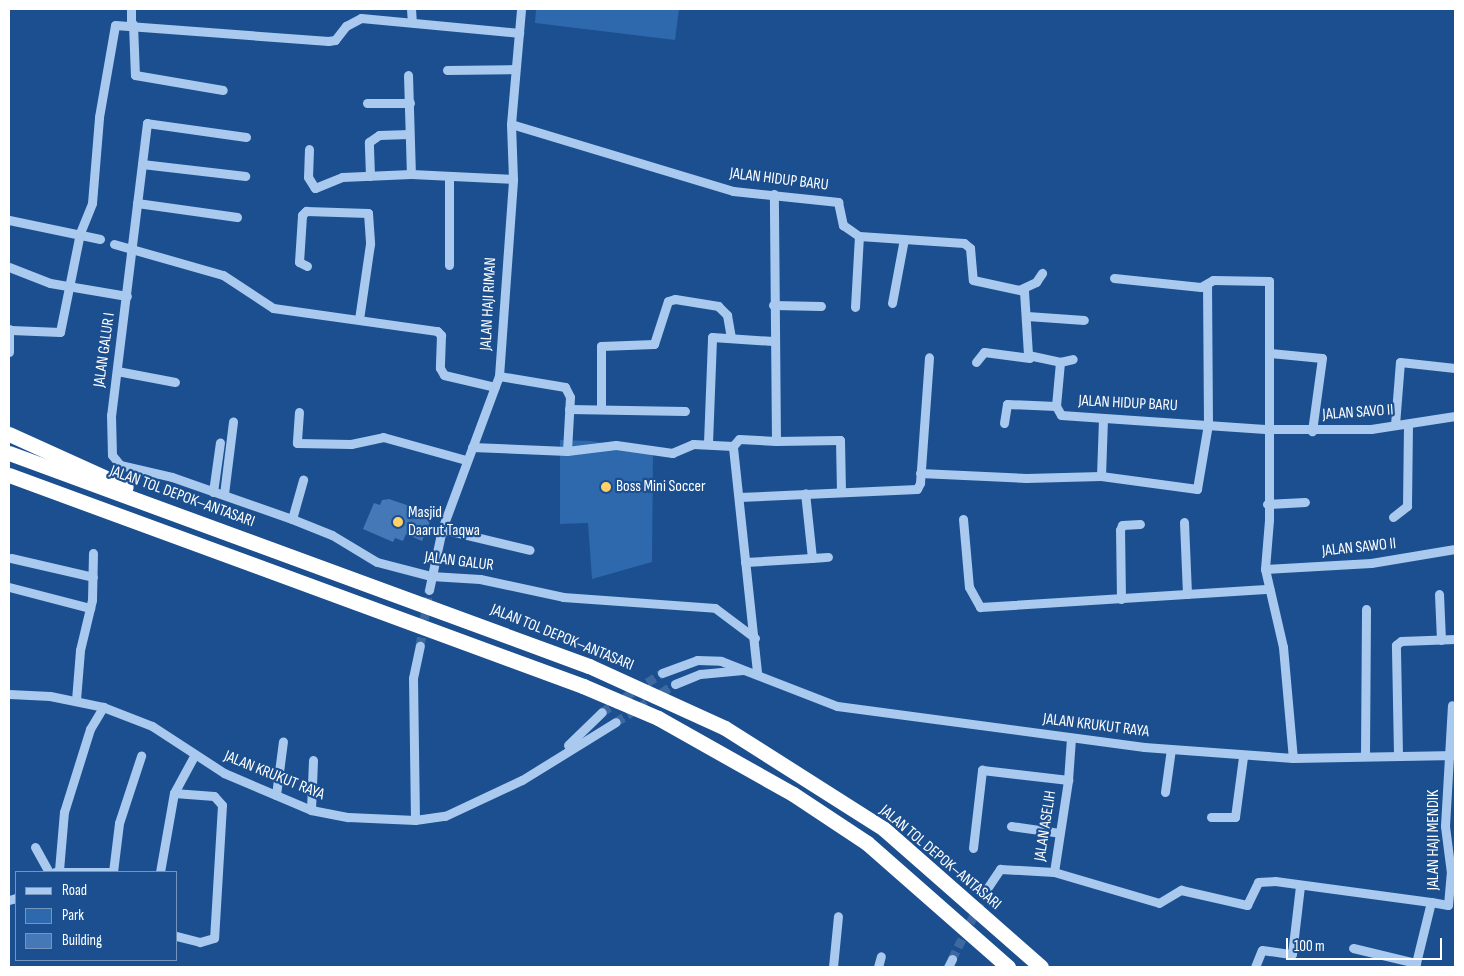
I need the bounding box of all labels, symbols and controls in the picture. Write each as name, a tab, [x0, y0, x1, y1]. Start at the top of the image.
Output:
street label: JALAN HIDUP BARU	[729, 164, 829, 196]
street label: JALAN HAJI RIMAN	[477, 257, 501, 351]
street label: JALAN GALUR I	[90, 311, 120, 389]
street label: JALAN HIDUP BARU	[1078, 392, 1178, 416]
street label: JALAN SAVO II	[1322, 401, 1394, 425]
street label: JALAN TOL DEPOK–ANTASARI	[107, 462, 257, 532]
place label: Boss Mini Soccer	[616, 477, 706, 497]
marker: Boss Mini Soccer	[600, 481, 612, 493]
place label: Masjid Daarut Taqwa	[408, 503, 480, 541]
marker: Masjid Daarut Taqwa	[392, 516, 404, 528]
street label: JALAN SAWO II	[1321, 535, 1397, 561]
street label: JALAN GALUR	[423, 548, 495, 576]
street label: JALAN TOL DEPOK–ANTASARI	[488, 601, 636, 675]
street label: JALAN KRUKUT RAYA	[1042, 710, 1150, 742]
street label: JALAN KRUKUT RAYA	[221, 747, 327, 805]
street label: JALAN ASELIH	[1031, 789, 1061, 863]
street label: JALAN HAJI MENDIK	[1424, 790, 1444, 890]
street label: JALAN TOL DEPOK–ANTASARI	[875, 802, 1005, 914]
legend	[15, 871, 178, 961]
text: Road	[62, 881, 87, 900]
text: Park	[62, 906, 84, 925]
scale bar	[1289, 928, 1445, 960]
text: Building	[62, 931, 102, 950]
text: 100 m	[1294, 937, 1325, 956]

